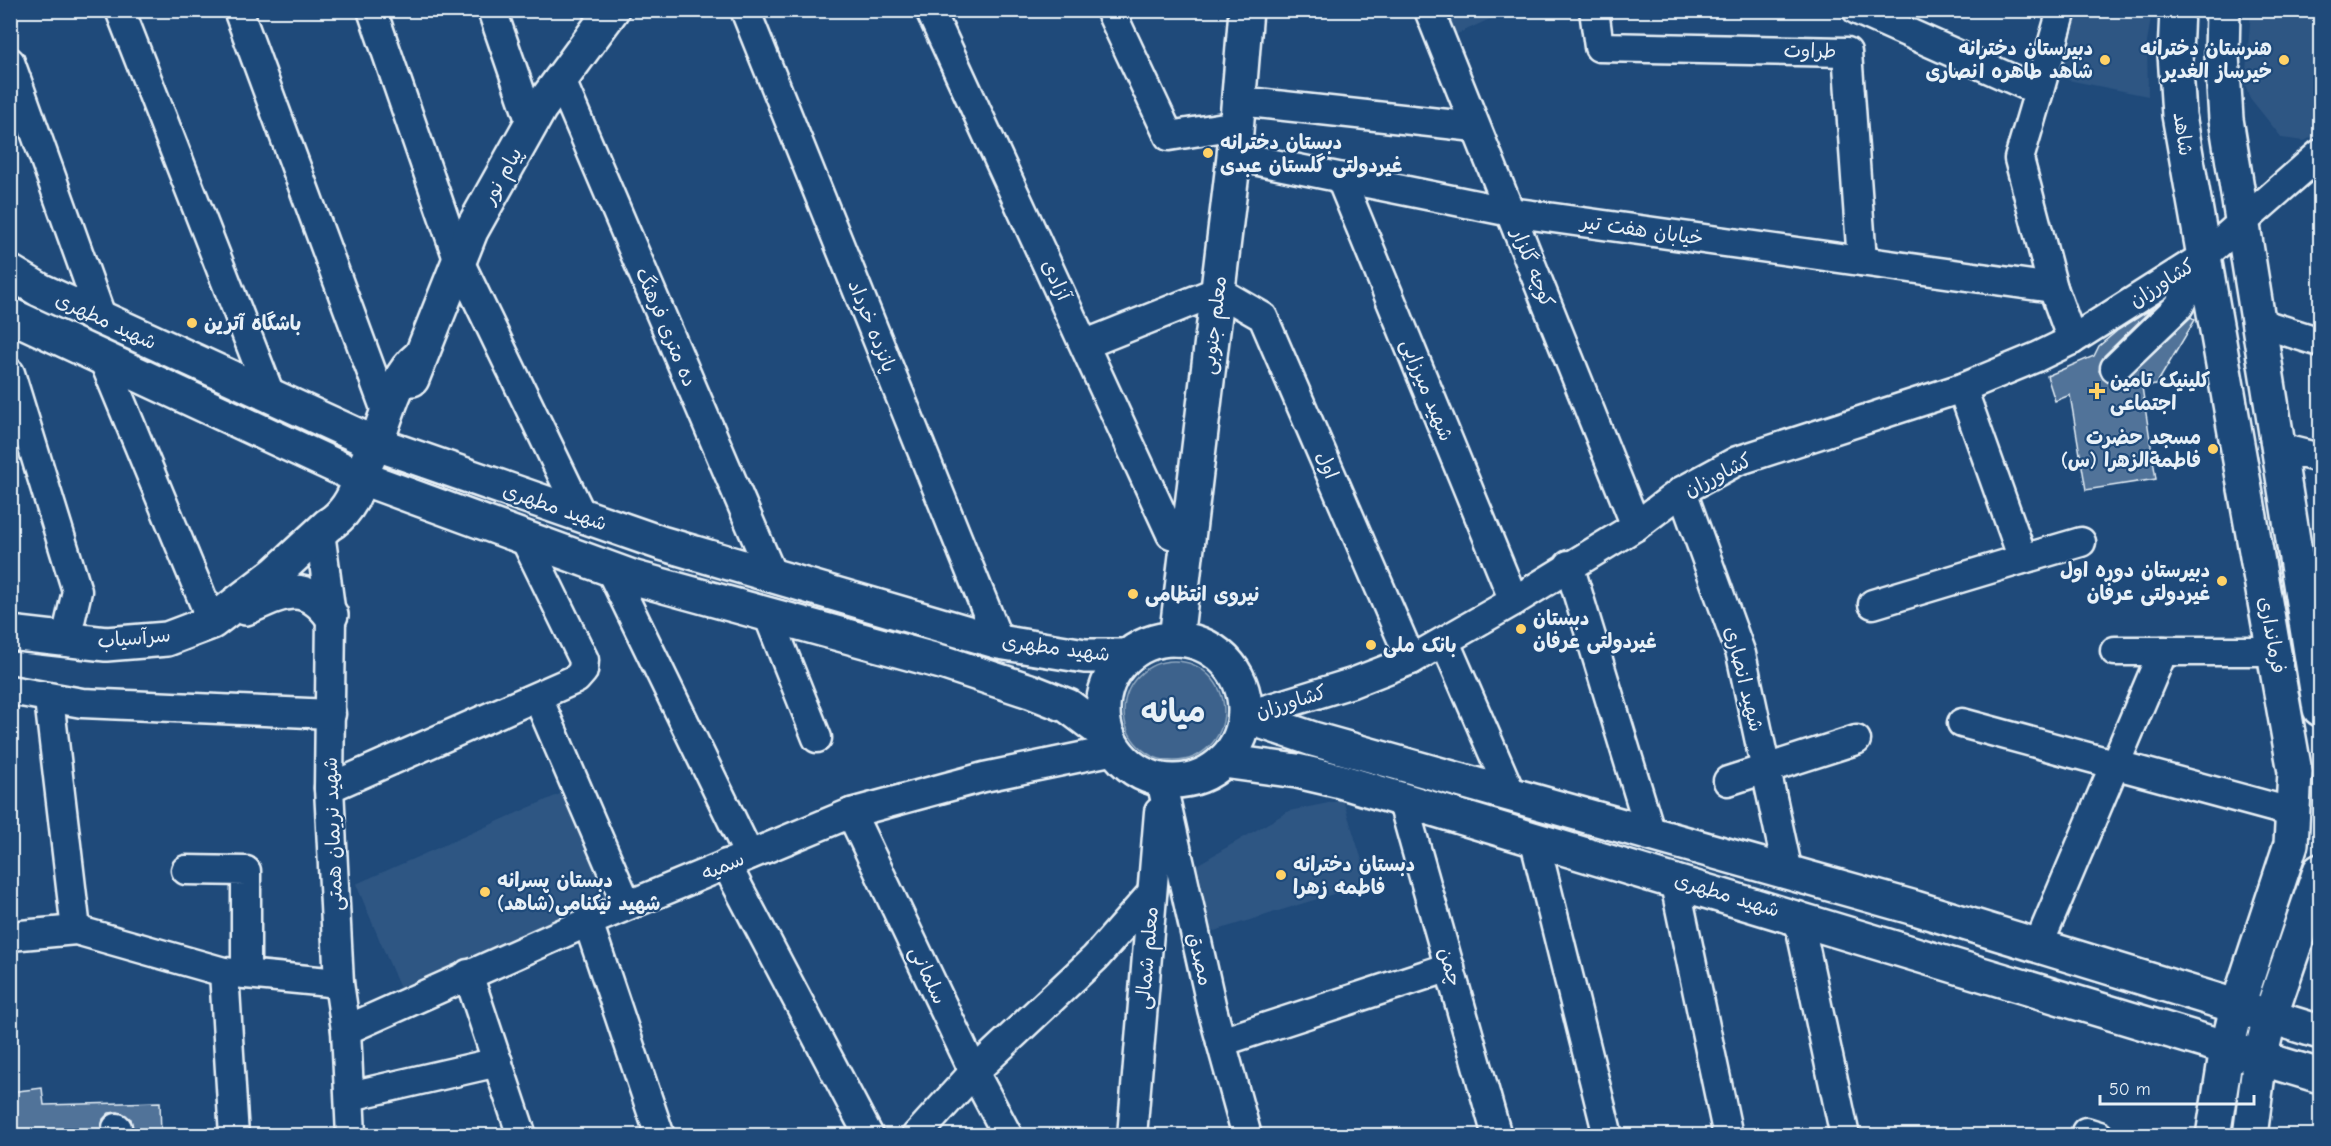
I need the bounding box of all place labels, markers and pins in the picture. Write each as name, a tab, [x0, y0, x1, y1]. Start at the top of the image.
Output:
place label: دبیرستان دخترانه شاهد طاهره انصاری	[1926, 37, 2093, 83]
place label: هنرستان دخترانه خیرساز الغدیر	[2140, 37, 2272, 83]
marker: دبیرستان دخترانه شاهد طاهره انصاری	[2098, 53, 2112, 67]
marker: هنرستان دخترانه خیرساز الغدیر	[2277, 53, 2291, 67]
place label: دبستان دخترانه غیردولتی گلستان عبدی	[1220, 131, 1402, 178]
marker: دبستان دخترانه غیردولتی گلستان عبدی	[1201, 146, 1215, 160]
place label: باشگاه آترین	[204, 311, 301, 336]
marker: باشگاه آترین	[185, 316, 199, 330]
place label: کلینیک تامین اجتماعی	[2110, 369, 2210, 416]
marker: کلینیک تامین اجتماعی	[2088, 382, 2106, 400]
place label: مسجد حضرت فاطمةالزهرا (س)	[2061, 426, 2201, 472]
marker: مسجد حضرت فاطمةالزهرا (س)	[2206, 442, 2220, 456]
place label: دبیرستان دوره اول غیردولتی عرفان	[2060, 559, 2210, 606]
marker: دبیرستان دوره اول غیردولتی عرفان	[2215, 574, 2229, 588]
place label: نیروی انتظامی	[1145, 583, 1259, 607]
marker: نیروی انتظامی	[1126, 587, 1140, 601]
place label: دبستان غیردولتی عرفان	[1533, 607, 1657, 654]
marker: دبستان غیردولتی عرفان	[1514, 622, 1528, 636]
place label: بانک ملی	[1383, 634, 1456, 658]
marker: بانک ملی	[1364, 638, 1378, 652]
place label: دبستان دخترانه فاطمه زهرا	[1293, 853, 1415, 899]
marker: دبستان دخترانه فاطمه زهرا	[1274, 868, 1288, 882]
place label: دبستان پسرانه شهید نیکنامی(شاهد)	[497, 869, 660, 916]
marker: دبستان پسرانه شهید نیکنامی(شاهد)	[478, 885, 492, 899]

